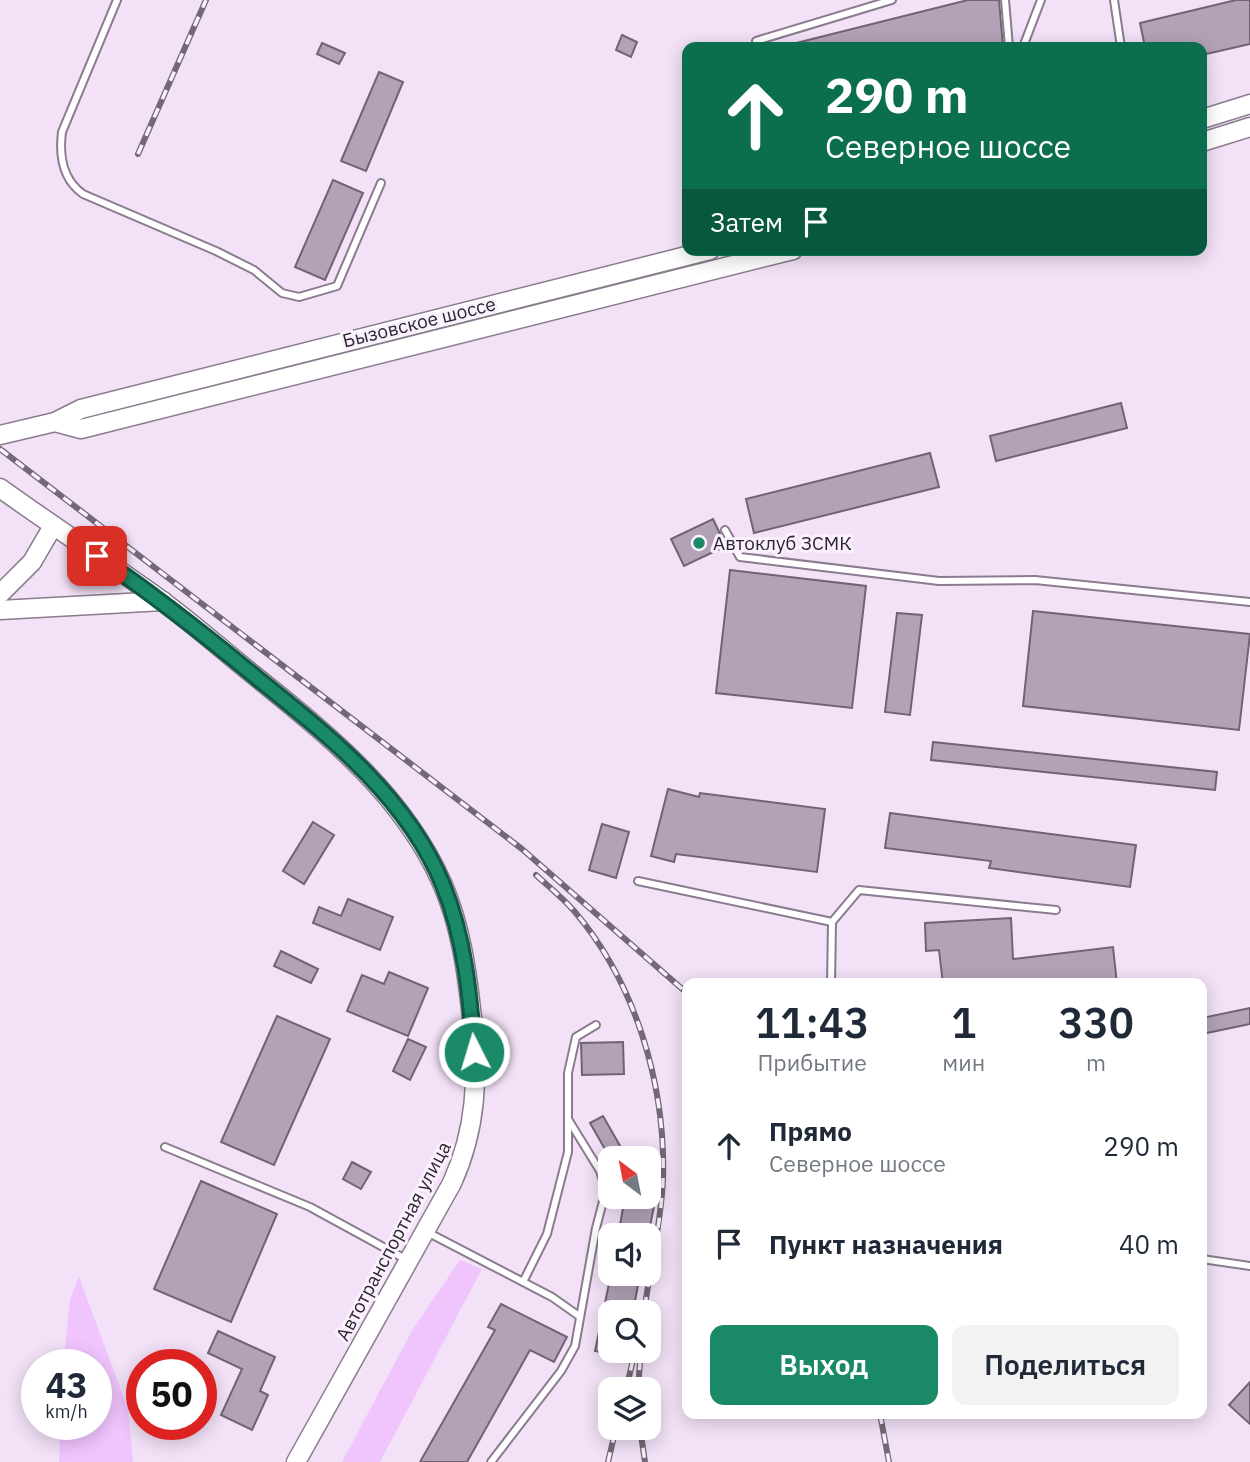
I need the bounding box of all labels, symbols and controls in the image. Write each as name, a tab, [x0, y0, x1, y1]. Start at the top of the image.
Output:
text: 290 m	[825, 63, 969, 126]
icon: ahead	[710, 70, 801, 161]
text: Северное шоссе	[825, 125, 1071, 167]
icon: arrive	[797, 203, 835, 241]
text: Затем	[710, 205, 783, 239]
street label: Бызовское шоссе	[340, 291, 498, 353]
pin	[67, 526, 127, 586]
place label: Автоклуб ЗСМК	[713, 531, 852, 555]
marker: Автоклуб ЗСМК	[691, 535, 707, 551]
icon: arrive	[78, 537, 116, 575]
text: 11:43	[755, 995, 869, 1050]
text: 1	[951, 995, 976, 1050]
text: 330	[1058, 995, 1134, 1050]
position arrow	[437, 1015, 511, 1089]
text: Прибытие	[757, 1047, 867, 1077]
text: мин	[942, 1047, 985, 1077]
text: m	[1086, 1047, 1106, 1077]
text: Прямо	[769, 1114, 852, 1148]
icon: ahead	[710, 1127, 748, 1165]
text: 290 m	[1103, 1129, 1179, 1163]
street label: Автотранспортная улица	[330, 1137, 456, 1345]
north arrow	[598, 1146, 662, 1209]
map controls	[598, 1146, 661, 1440]
text: Северное шоссе	[769, 1148, 946, 1178]
button: sound	[598, 1223, 661, 1286]
icon: arrive	[710, 1225, 748, 1263]
text: Пункт назначения	[769, 1227, 1003, 1261]
text: 40 m	[1119, 1227, 1179, 1261]
button: search	[598, 1300, 661, 1363]
button: Выход	[710, 1325, 938, 1405]
button: Поделиться	[952, 1325, 1179, 1405]
speed limit sign: 50	[126, 1349, 217, 1440]
text: 43	[45, 1362, 88, 1408]
button: layers	[598, 1377, 661, 1440]
text: km/h	[45, 1400, 88, 1423]

